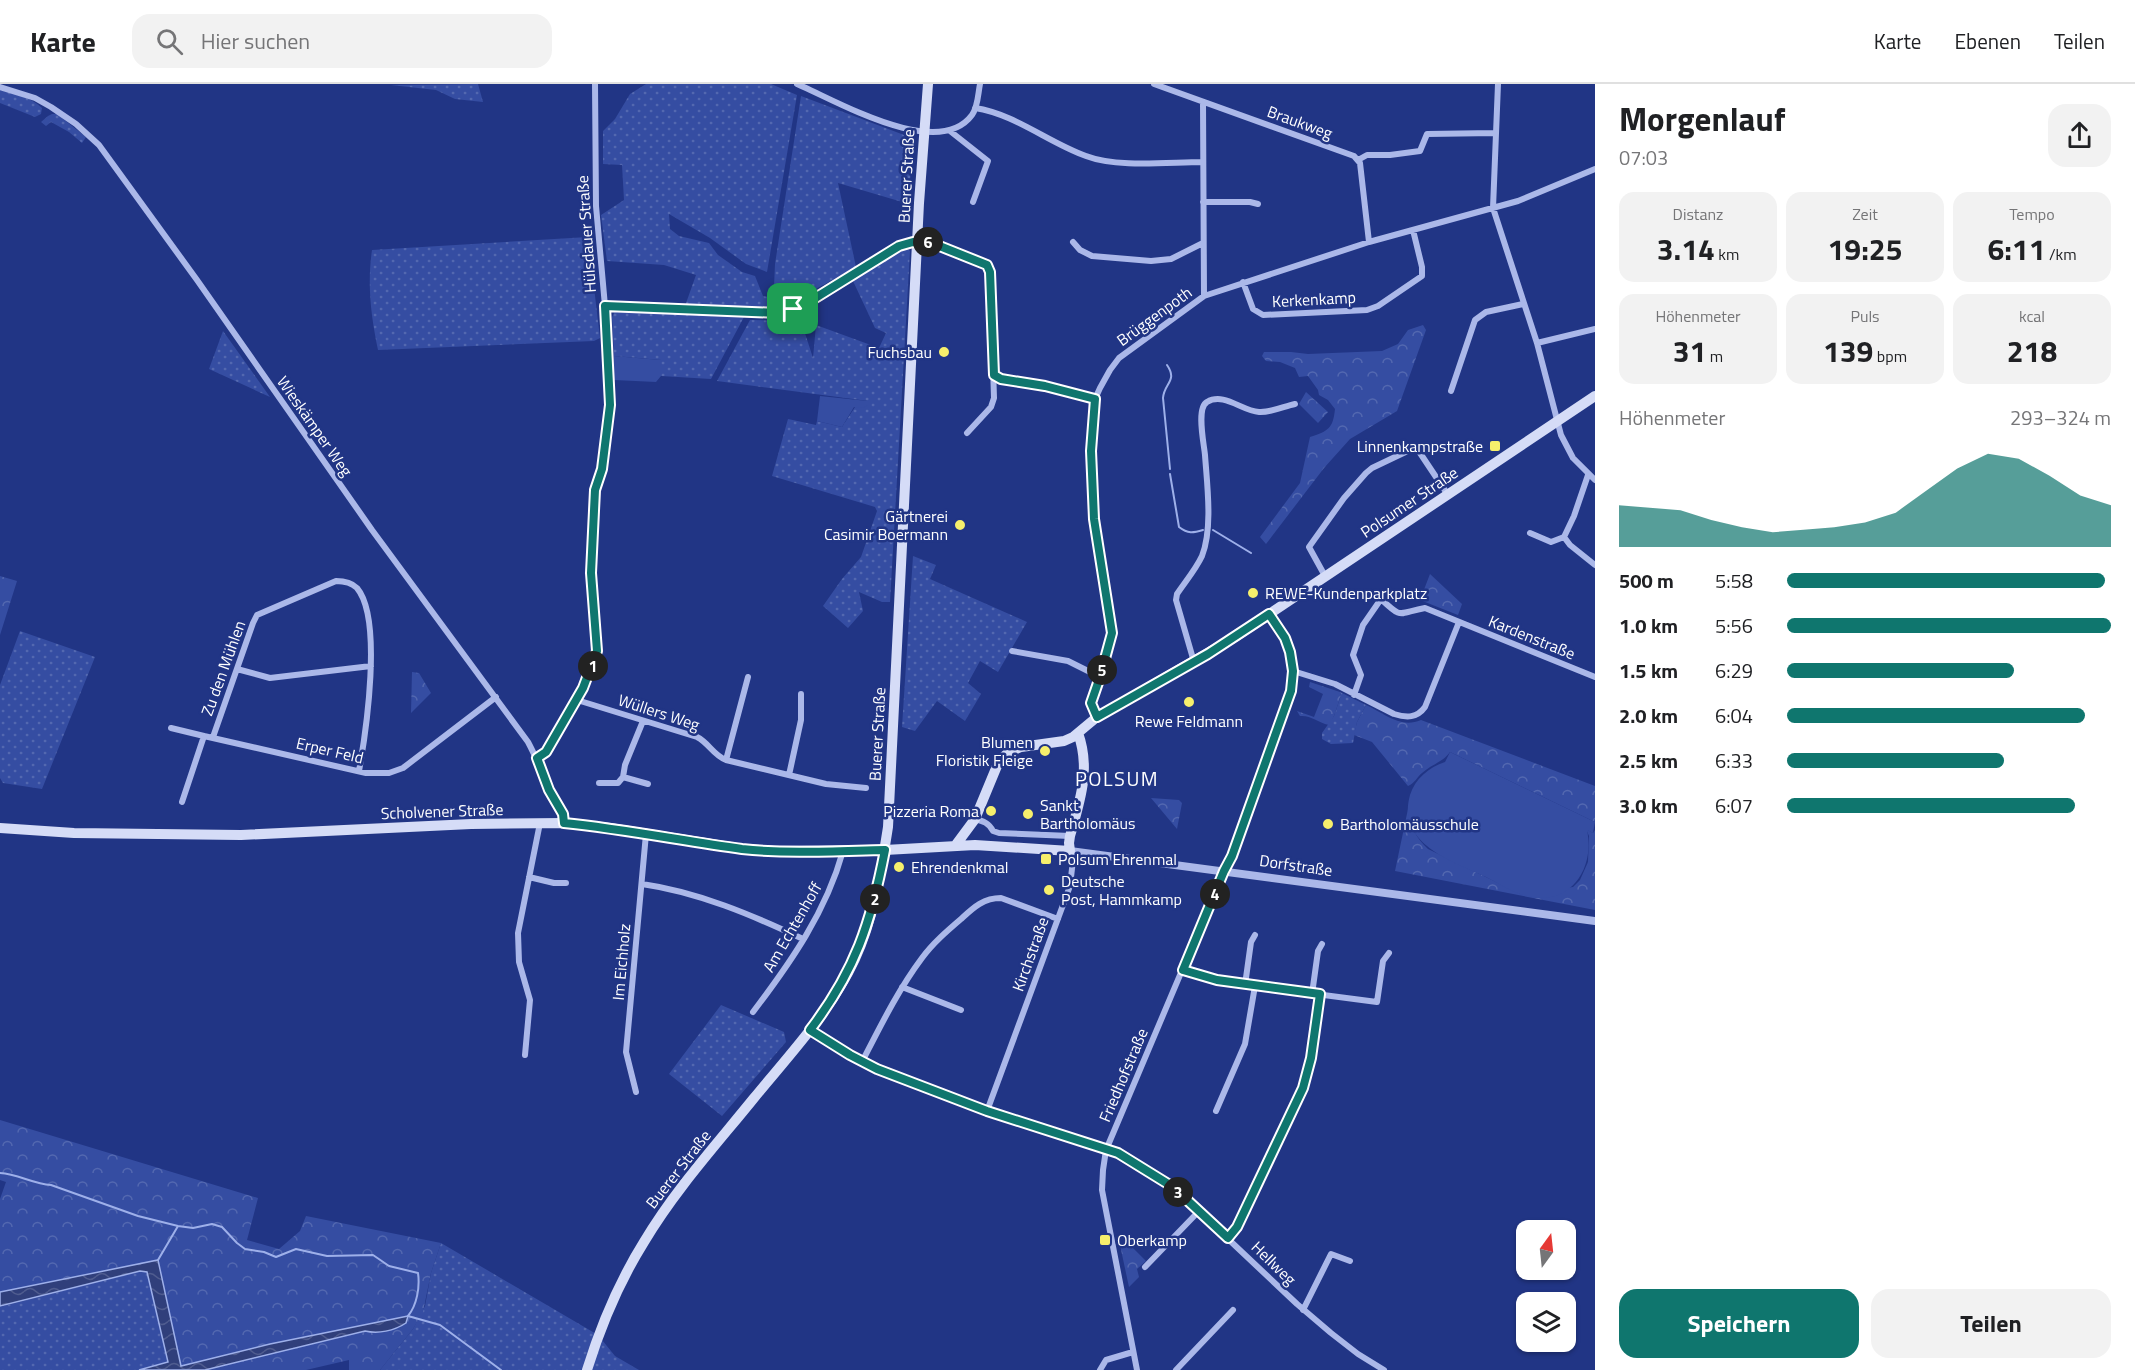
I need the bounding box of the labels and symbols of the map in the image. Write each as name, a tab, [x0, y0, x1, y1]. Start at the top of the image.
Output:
street label: Braukweg	[1264, 99, 1336, 145]
street label: Buerer Straße	[892, 128, 920, 224]
street label: Hülsdauer Straße	[570, 175, 602, 293]
pin: 6	[913, 227, 943, 257]
street label: Brüggenpoth	[1111, 280, 1197, 352]
pin	[767, 283, 818, 334]
street label: Kerkenkamp	[1271, 285, 1357, 313]
place label: Fuchsbau	[867, 340, 932, 364]
marker: Fuchsbau	[937, 345, 951, 359]
street label: Wieskämper Weg	[271, 371, 359, 481]
place label: Linnenkampstraße	[1357, 434, 1483, 458]
marker: Linnenkampstraße	[1488, 439, 1502, 453]
street label: Polsumer Straße	[1355, 460, 1463, 544]
place label: Gärtnerei Casimir Boermann	[824, 504, 948, 546]
marker: Gärtnerei Casimir Boermann	[953, 518, 967, 532]
place label: REWE-Kundenparkplatz	[1265, 581, 1427, 605]
marker: REWE-Kundenparkplatz	[1246, 586, 1260, 600]
street label: Kardenstraße	[1485, 609, 1579, 665]
street label: Zu den Mühlen	[195, 617, 251, 719]
pin: 1	[578, 651, 608, 681]
pin: 5	[1087, 655, 1117, 685]
street label: Buerer Straße	[863, 686, 891, 782]
street label: Wüllers Weg	[615, 688, 703, 736]
marker: Rewe Feldmann	[1182, 695, 1196, 709]
place label: Rewe Feldmann	[1135, 709, 1243, 733]
place label: Blumen Floristik Fleige	[936, 730, 1033, 772]
street label: Erper Feld	[294, 731, 366, 769]
marker: Blumen Floristik Fleige	[1038, 744, 1052, 758]
district label: POLSUM	[1075, 763, 1159, 794]
place label: Sankt Bartholomäus	[1040, 793, 1136, 835]
street label: Scholvener Straße	[380, 797, 504, 825]
place label: Pizzeria Roma	[883, 799, 979, 823]
marker: Pizzeria Roma	[984, 804, 998, 818]
marker: Sankt Bartholomäus	[1021, 807, 1035, 821]
place label: Bartholomäusschule	[1340, 812, 1479, 836]
marker: Bartholomäusschule	[1321, 817, 1335, 831]
place label: Polsum Ehrenmal	[1058, 847, 1177, 871]
street label: Dorfstraße	[1258, 848, 1334, 882]
marker: Polsum Ehrenmal	[1039, 852, 1053, 866]
place label: Ehrendenkmal	[911, 855, 1008, 879]
marker: Ehrendenkmal	[892, 860, 906, 874]
place label: Deutsche Post, Hammkamp	[1061, 869, 1182, 911]
street label: Am Echtenhoff	[756, 877, 828, 977]
pin: 4	[1200, 879, 1230, 909]
marker: Deutsche Post, Hammkamp	[1042, 883, 1056, 897]
pin: 2	[860, 884, 890, 914]
street label: Kirchstraße	[1005, 914, 1055, 994]
street label: Im Eichholz	[606, 923, 636, 1001]
street label: Friedhofstraße	[1092, 1024, 1154, 1126]
street label: Buerer Straße	[640, 1125, 716, 1213]
pin: 3	[1163, 1177, 1193, 1207]
north arrow	[1516, 1220, 1576, 1280]
place label: Oberkamp	[1117, 1228, 1187, 1252]
marker: Oberkamp	[1098, 1233, 1112, 1247]
street label: Hellweg	[1246, 1235, 1302, 1291]

